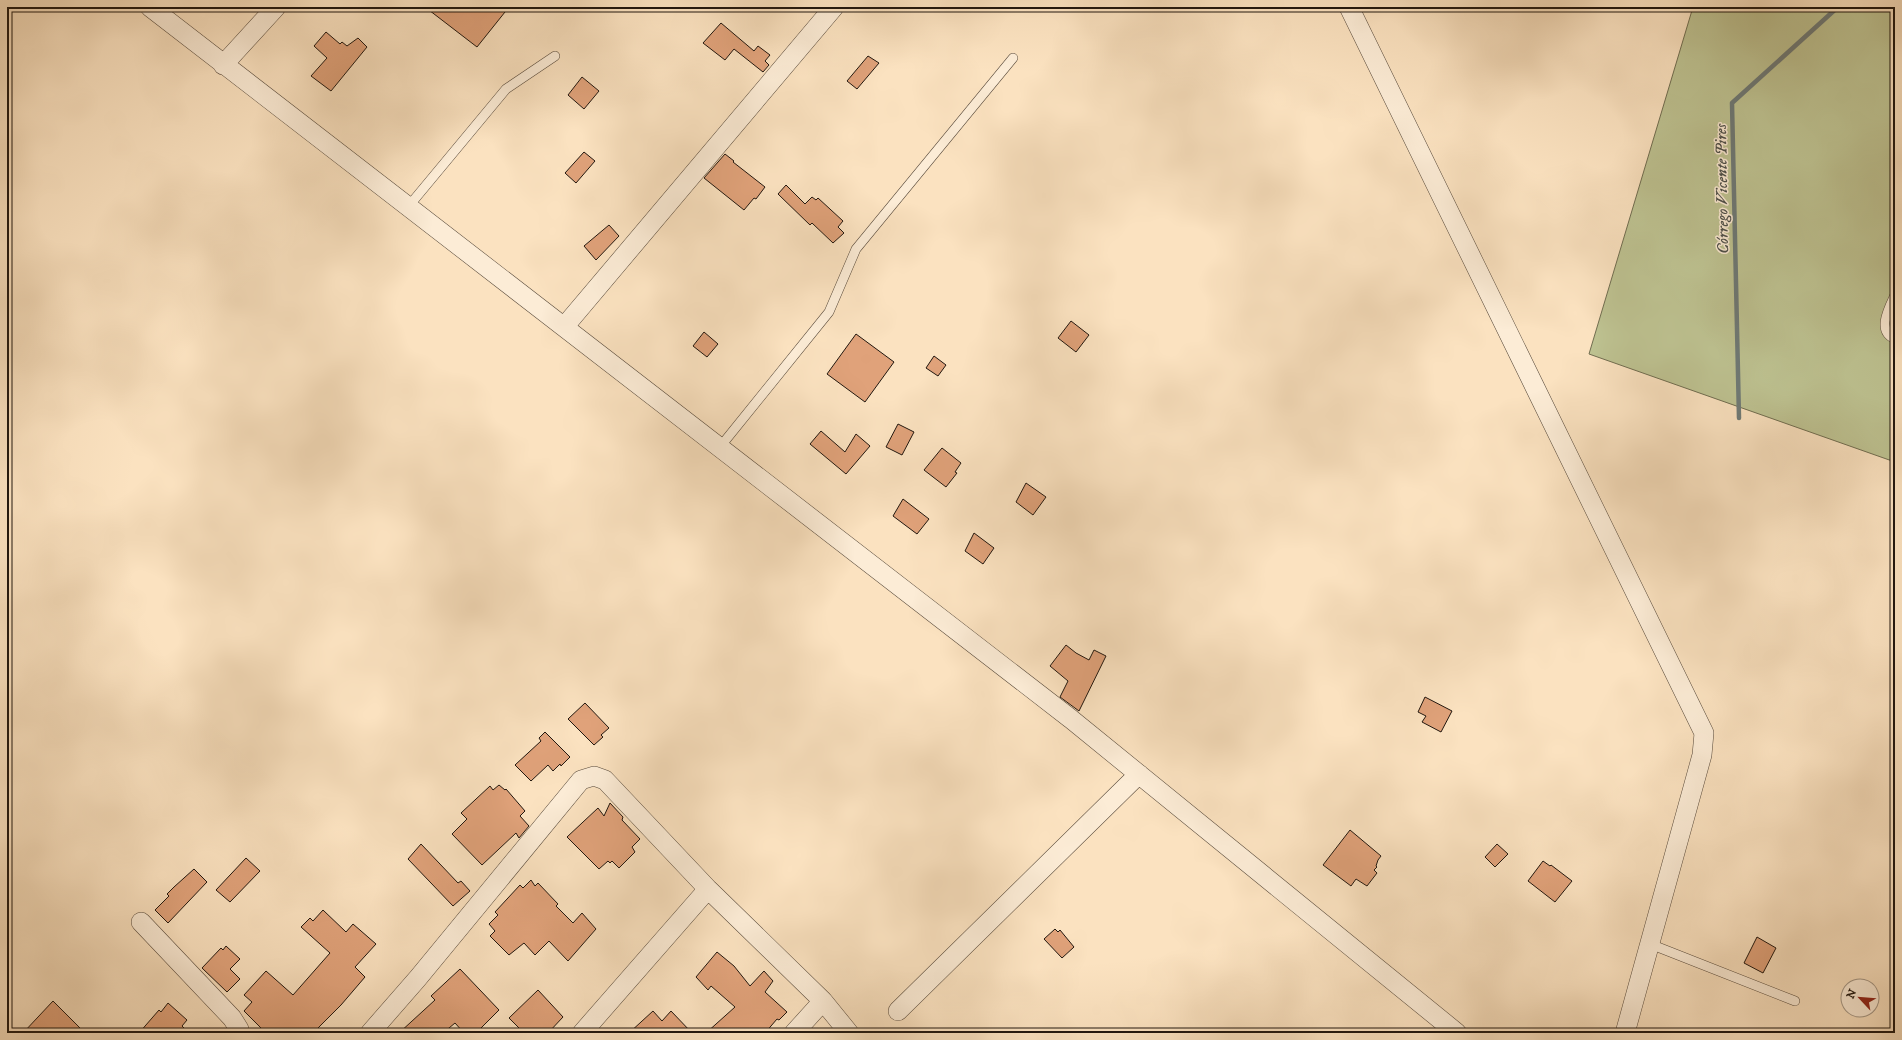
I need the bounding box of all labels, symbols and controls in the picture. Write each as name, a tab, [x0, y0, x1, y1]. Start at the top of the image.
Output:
water label: Córrego Vicente Pires	[1711, 123, 1733, 254]
north arrow	[1840, 978, 1880, 1018]
text: N	[1844, 987, 1860, 1001]

